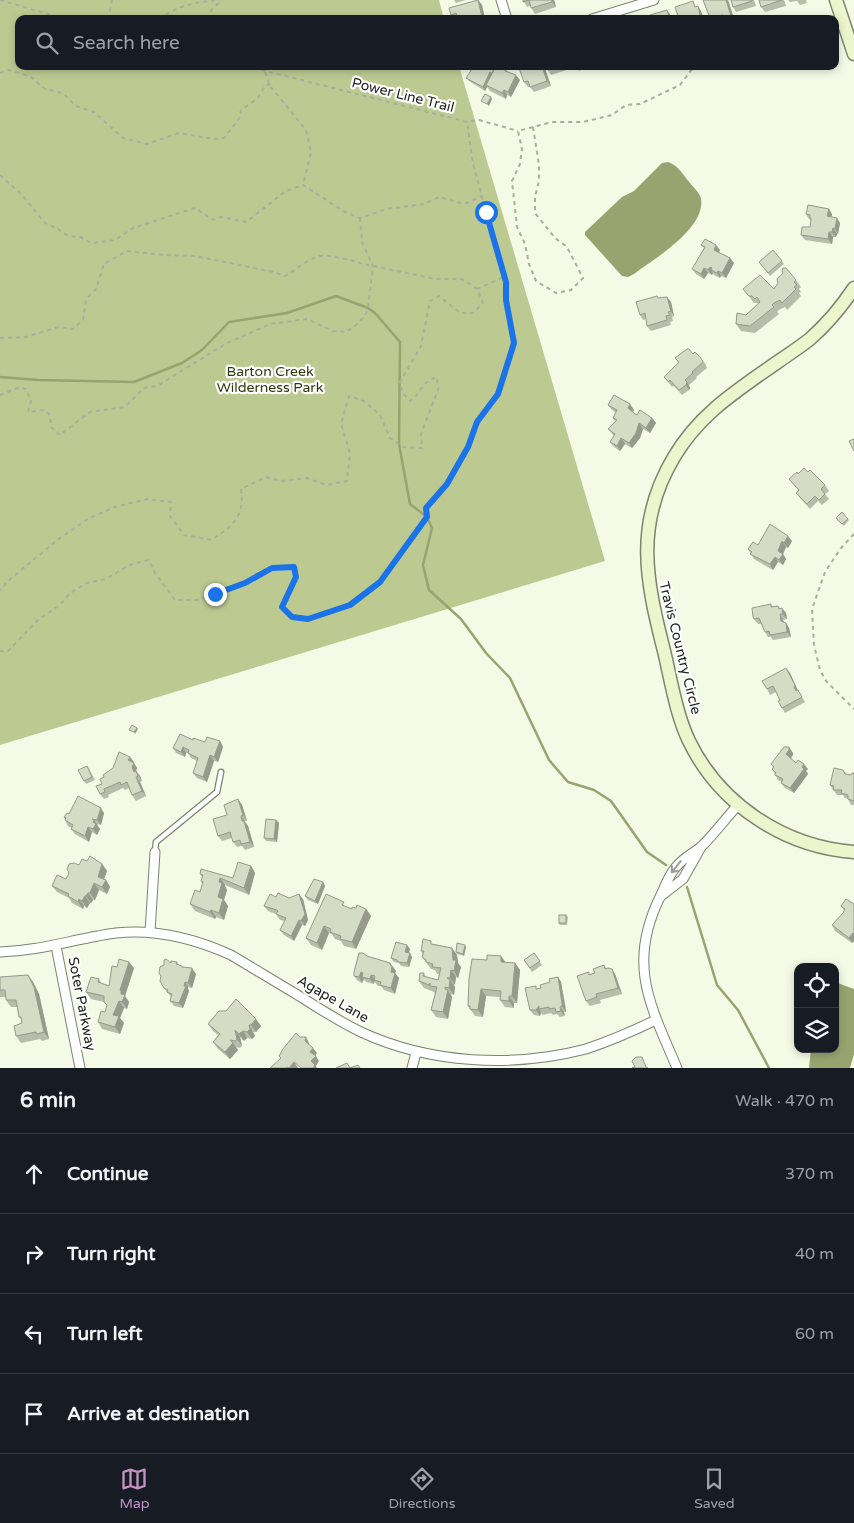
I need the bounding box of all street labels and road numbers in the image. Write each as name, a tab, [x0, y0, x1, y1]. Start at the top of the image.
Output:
street label: Power Line Trail	[350, 74, 456, 116]
street label: Travis Country Circle	[655, 580, 705, 716]
street label: Soter Parkway	[65, 956, 100, 1053]
street label: Agape Lane	[294, 972, 372, 1026]

